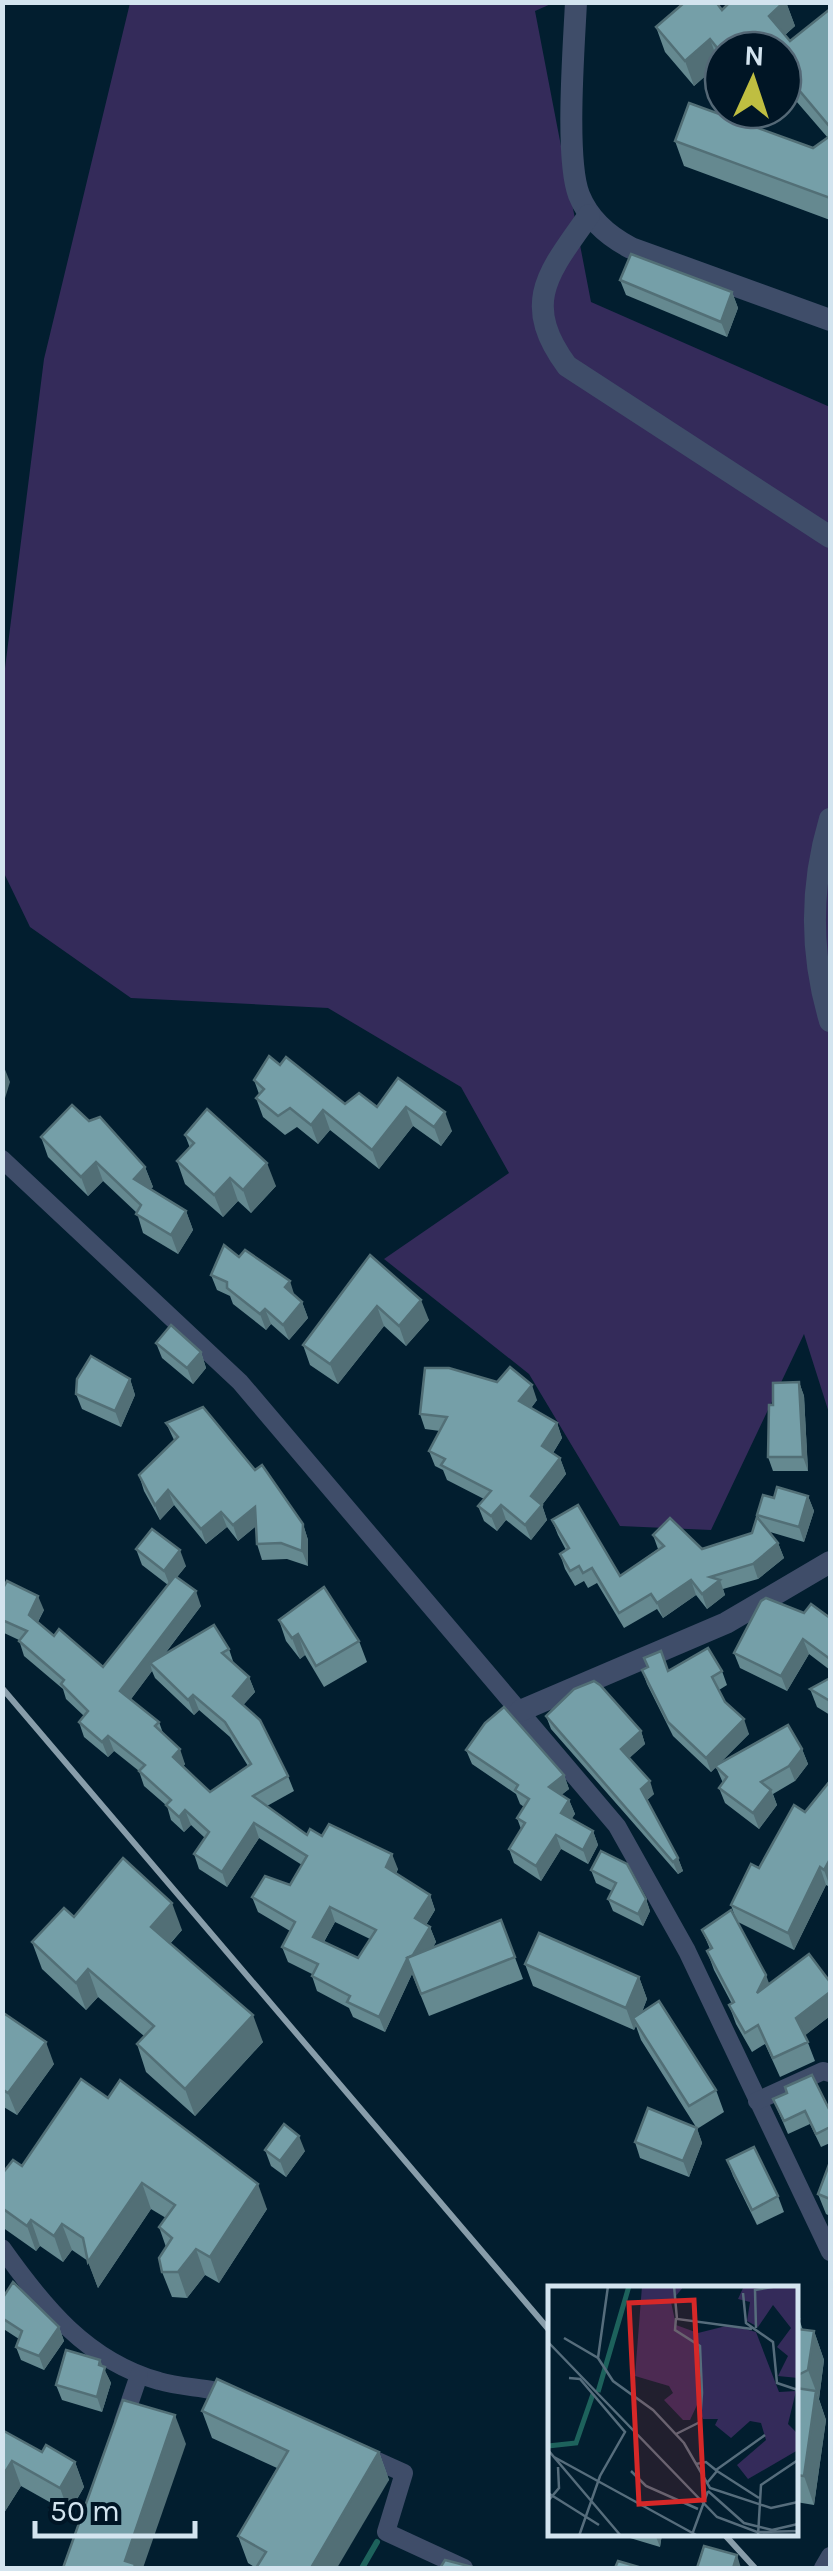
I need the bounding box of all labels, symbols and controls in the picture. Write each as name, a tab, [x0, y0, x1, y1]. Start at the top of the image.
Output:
north arrow	[703, 30, 803, 130]
text: N	[743, 39, 765, 73]
inset map	[548, 2286, 798, 2536]
scale bar	[35, 2476, 195, 2538]
text: 50 m	[50, 2493, 120, 2529]

